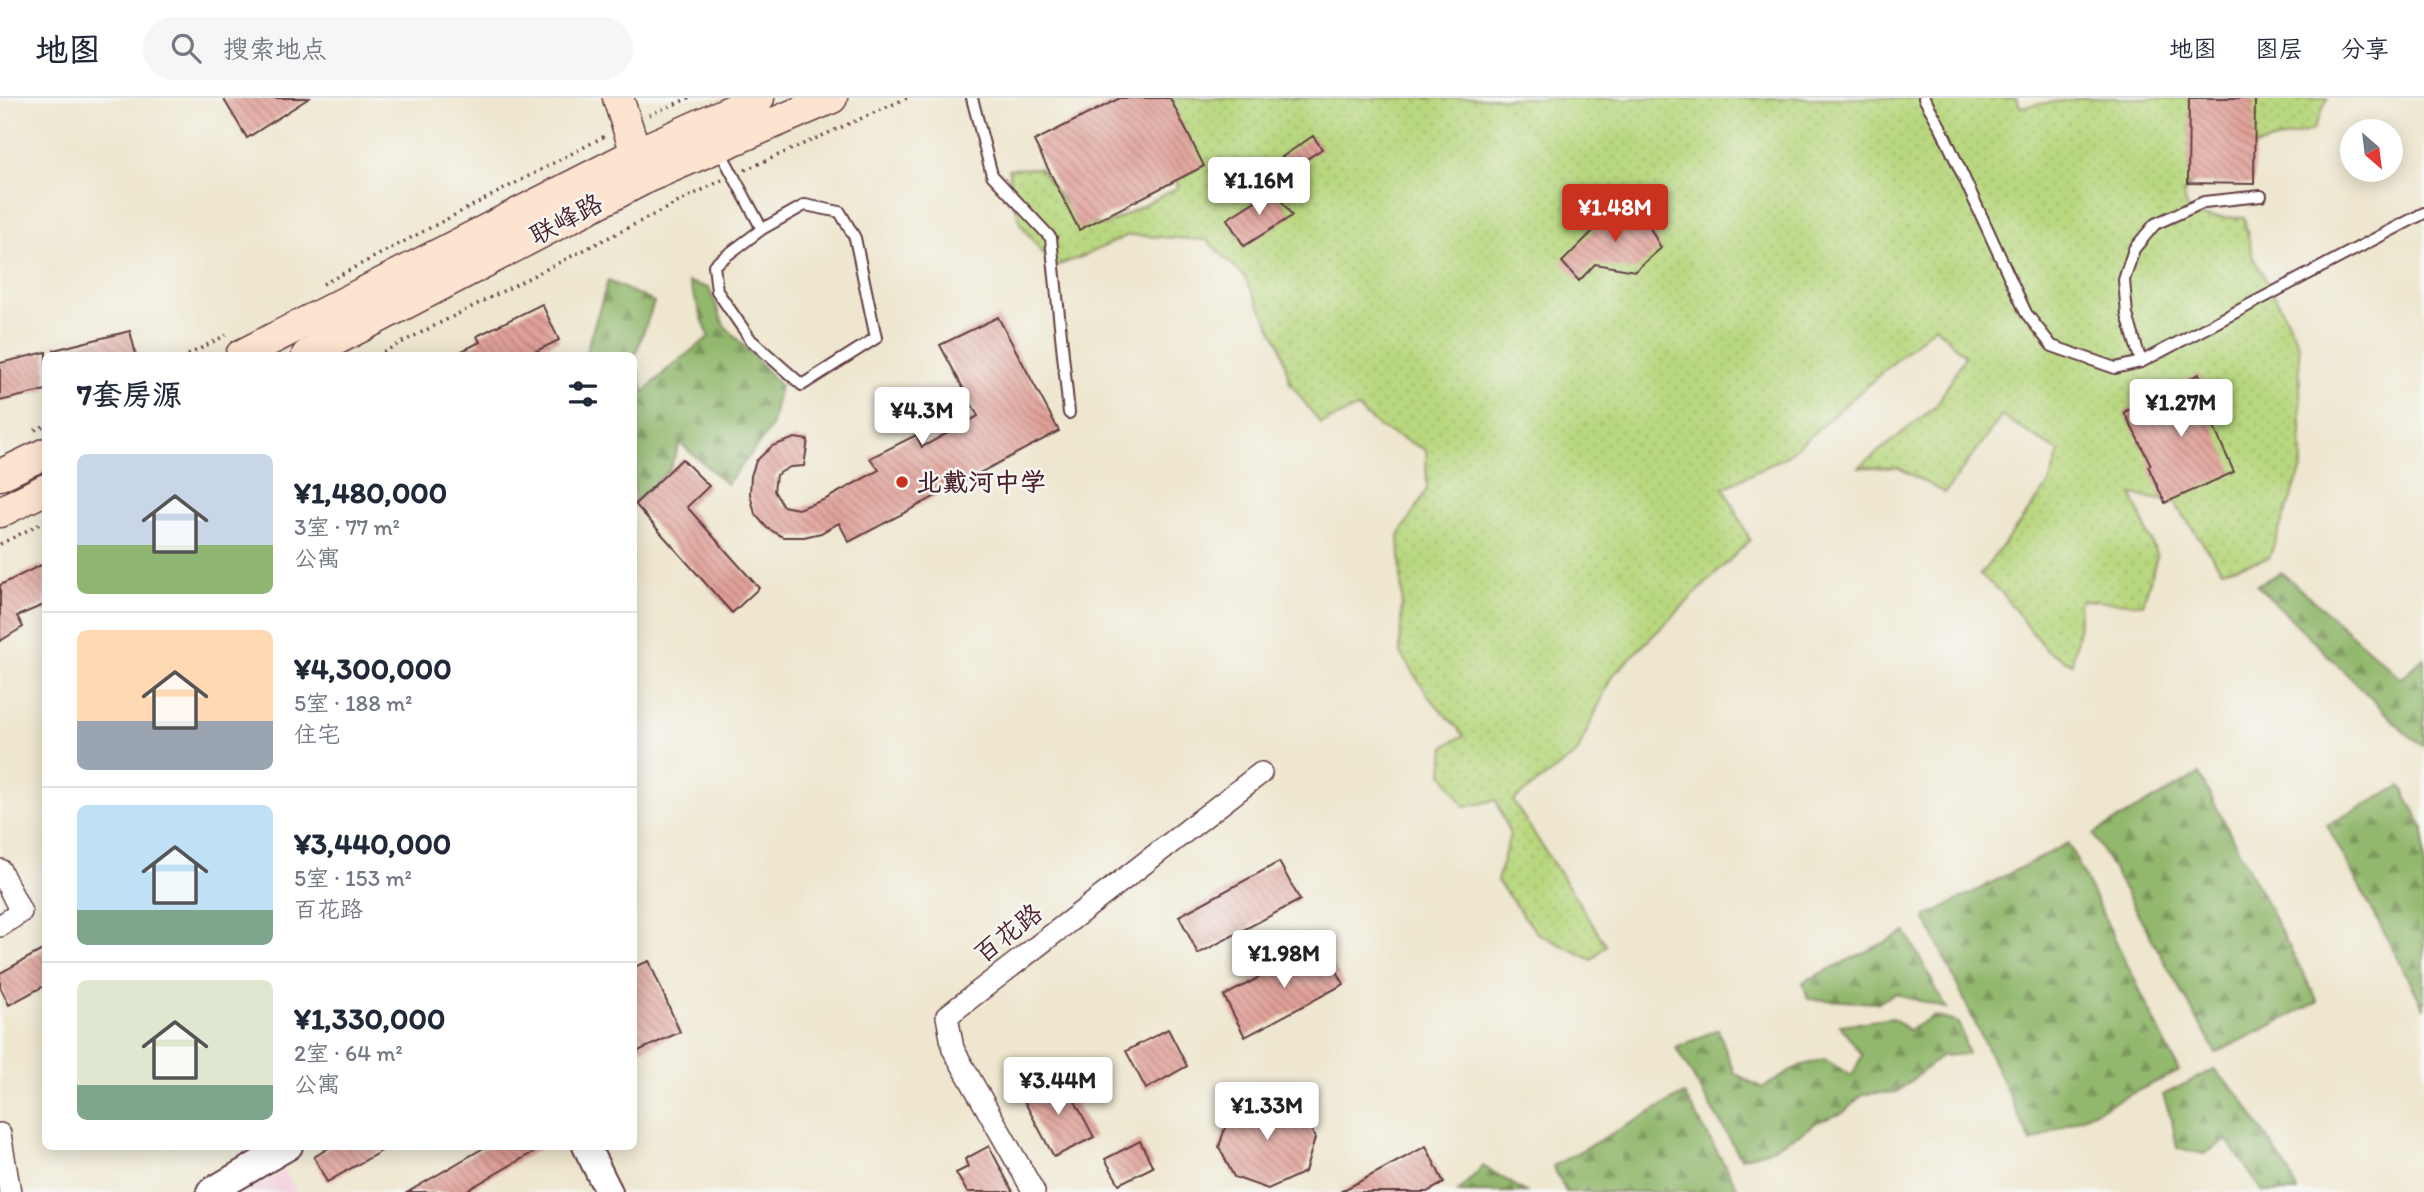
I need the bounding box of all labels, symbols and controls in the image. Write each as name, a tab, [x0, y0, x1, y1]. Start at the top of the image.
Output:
search box	[143, 17, 633, 80]
icon: search	[167, 29, 205, 67]
text: 地图	[35, 30, 101, 69]
text: 搜索地点	[223, 33, 327, 65]
text: 地图	[2169, 34, 2217, 63]
text: 图层	[2255, 34, 2303, 63]
text: 分享	[2341, 34, 2389, 63]
north arrow	[2340, 119, 2403, 182]
map controls	[2340, 119, 2403, 182]
pin: ¥1.16M	[1202, 158, 1316, 217]
text: ¥1.16M	[1224, 166, 1294, 194]
pin: ¥1.48M	[1558, 184, 1672, 244]
street label: 联峰路	[524, 187, 608, 251]
text: ¥1.48M	[1578, 193, 1652, 221]
icon: filters	[564, 375, 602, 413]
text: 7套房源	[77, 376, 182, 413]
pin: ¥1.27M	[2124, 380, 2238, 439]
pin: ¥4.3M	[873, 388, 971, 447]
text: ¥1.27M	[2146, 388, 2216, 416]
text: ¥4.3M	[891, 396, 953, 424]
place label: 北戴河中学	[916, 466, 1046, 498]
text: ¥1,480,000	[294, 474, 447, 511]
marker: 北戴河中学	[894, 474, 910, 490]
icon: home	[133, 482, 217, 566]
text: 3室 · 77 m²	[294, 513, 400, 541]
text: 公寓	[294, 544, 340, 572]
text: ¥4,300,000	[294, 650, 452, 687]
icon: home	[133, 658, 217, 742]
text: 5室 · 188 m²	[294, 689, 413, 717]
text: 住宅	[294, 720, 340, 748]
text: ¥3,440,000	[294, 825, 451, 862]
icon: home	[133, 833, 217, 917]
text: 5室 · 153 m²	[294, 864, 412, 892]
text: 百花路	[294, 895, 363, 923]
street label: 百花路	[967, 896, 1049, 970]
pin: ¥1.98M	[1227, 930, 1341, 990]
text: ¥1.98M	[1248, 939, 1320, 967]
text: ¥1,330,000	[294, 1000, 446, 1037]
icon: home	[133, 1008, 217, 1092]
text: 2室 · 64 m²	[294, 1039, 403, 1067]
pin: ¥3.44M	[1001, 1058, 1115, 1117]
text: ¥3.44M	[1020, 1066, 1096, 1094]
text: 公寓	[294, 1070, 340, 1098]
pin: ¥1.33M	[1210, 1082, 1324, 1142]
text: ¥1.33M	[1231, 1091, 1303, 1119]

